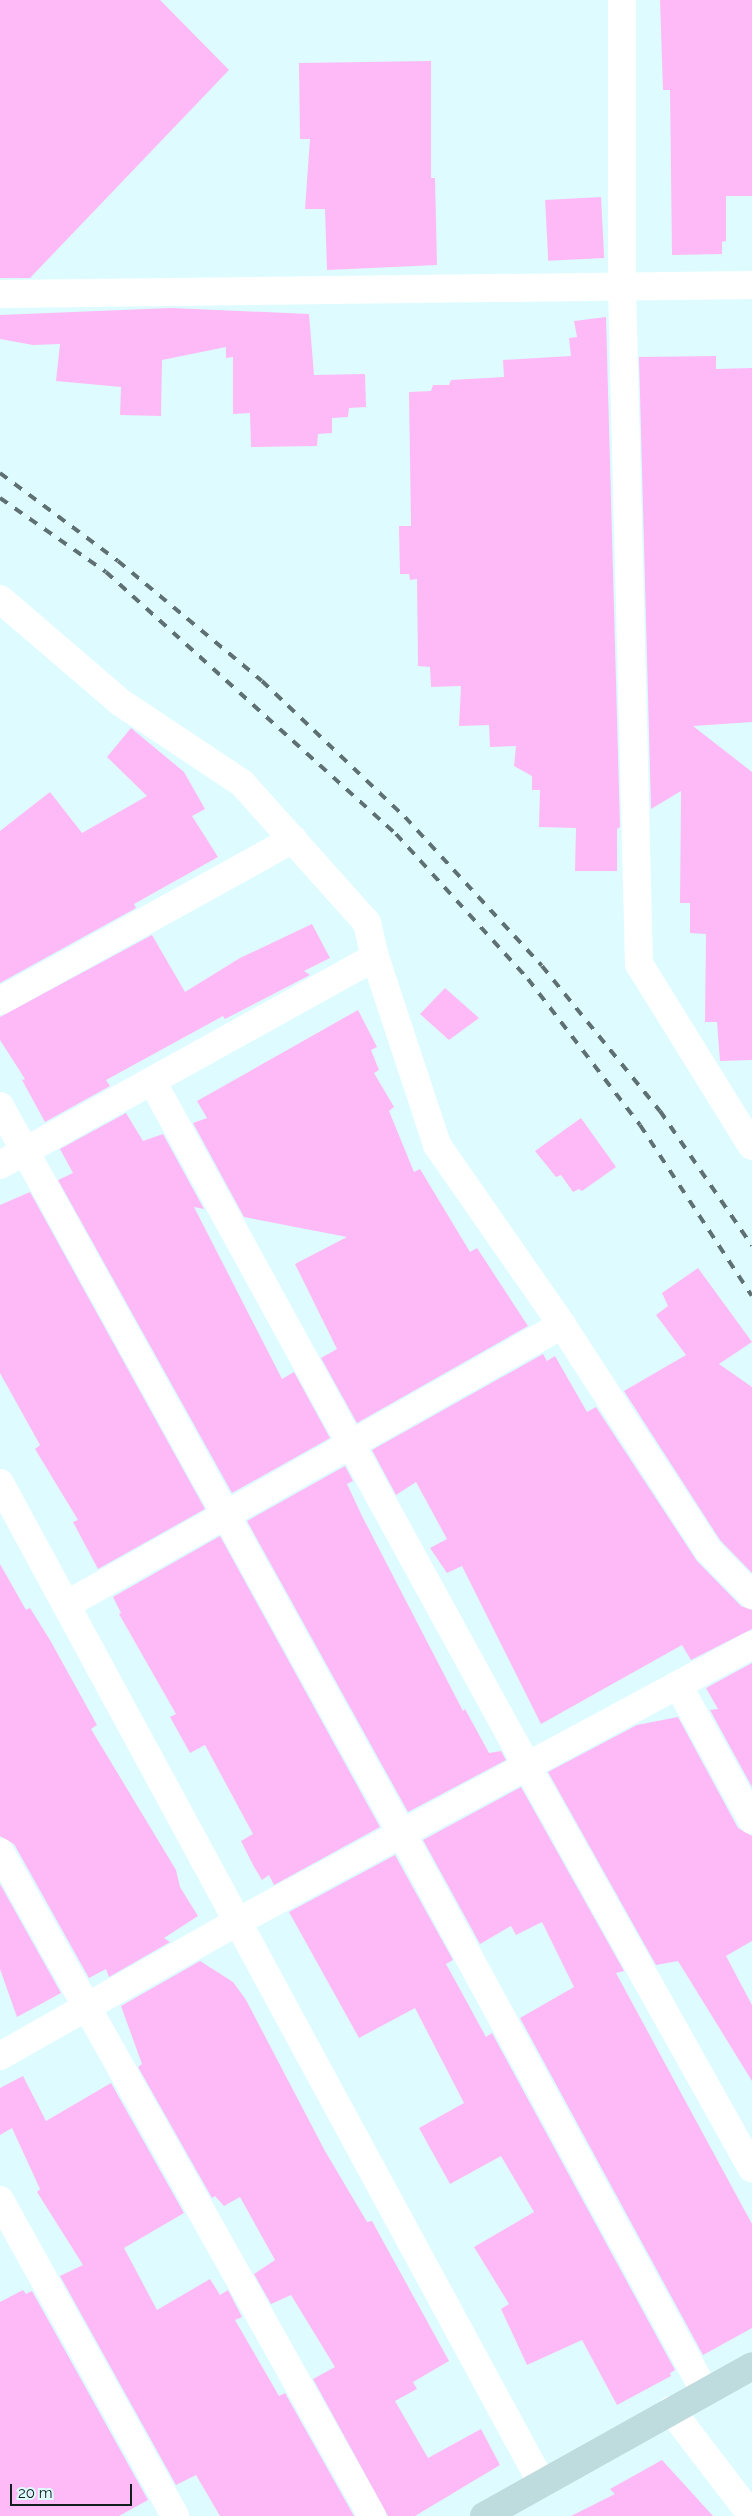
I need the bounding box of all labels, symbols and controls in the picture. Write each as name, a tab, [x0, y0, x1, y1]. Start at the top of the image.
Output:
scale bar	[12, 2474, 135, 2506]
text: 20 m	[18, 2484, 53, 2502]

